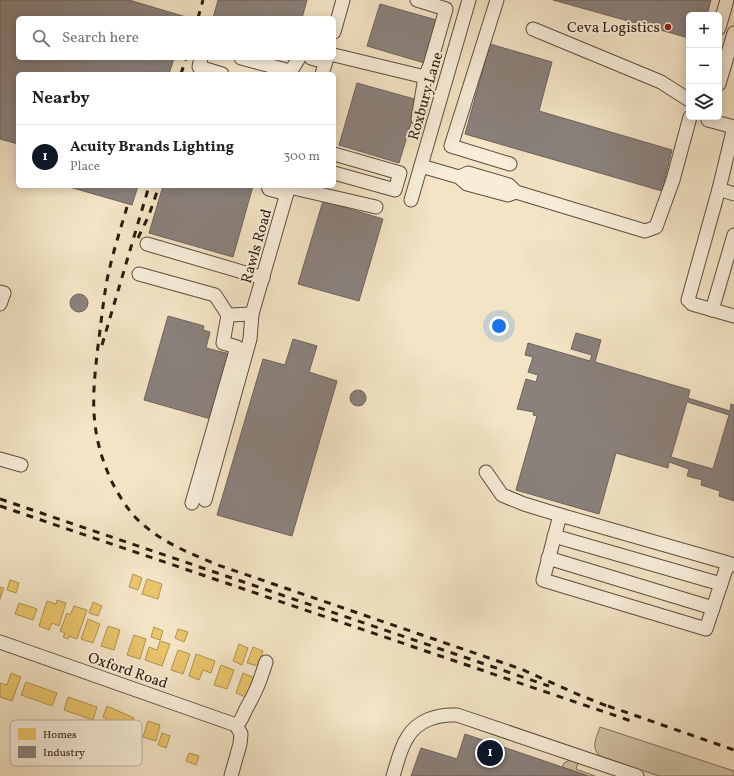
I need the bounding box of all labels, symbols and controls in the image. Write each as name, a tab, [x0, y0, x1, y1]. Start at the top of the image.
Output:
map controls	[686, 12, 722, 120]
button: +	[686, 12, 722, 48]
search box	[16, 16, 336, 60]
place label: Ceva Logistics	[567, 18, 660, 39]
marker: Ceva Logistics	[663, 22, 673, 32]
icon: search	[30, 27, 52, 49]
text: Search here	[62, 28, 139, 49]
button: −	[686, 48, 722, 84]
street label: Roxbury Lane	[404, 50, 449, 143]
button: layers	[686, 84, 722, 120]
text: Nearby	[32, 87, 90, 110]
text: Acuity Brands Lighting	[70, 137, 234, 158]
text: 1	[42, 148, 48, 166]
text: 300 m	[284, 148, 320, 166]
text: Place	[70, 158, 100, 176]
street label: Rawls Road	[237, 207, 278, 286]
your location	[489, 316, 509, 336]
street label: Oxford Road	[85, 648, 170, 695]
legend	[10, 720, 142, 766]
text: Homes	[43, 728, 77, 743]
pin: 1	[477, 738, 503, 768]
text: Industry	[43, 746, 85, 761]

